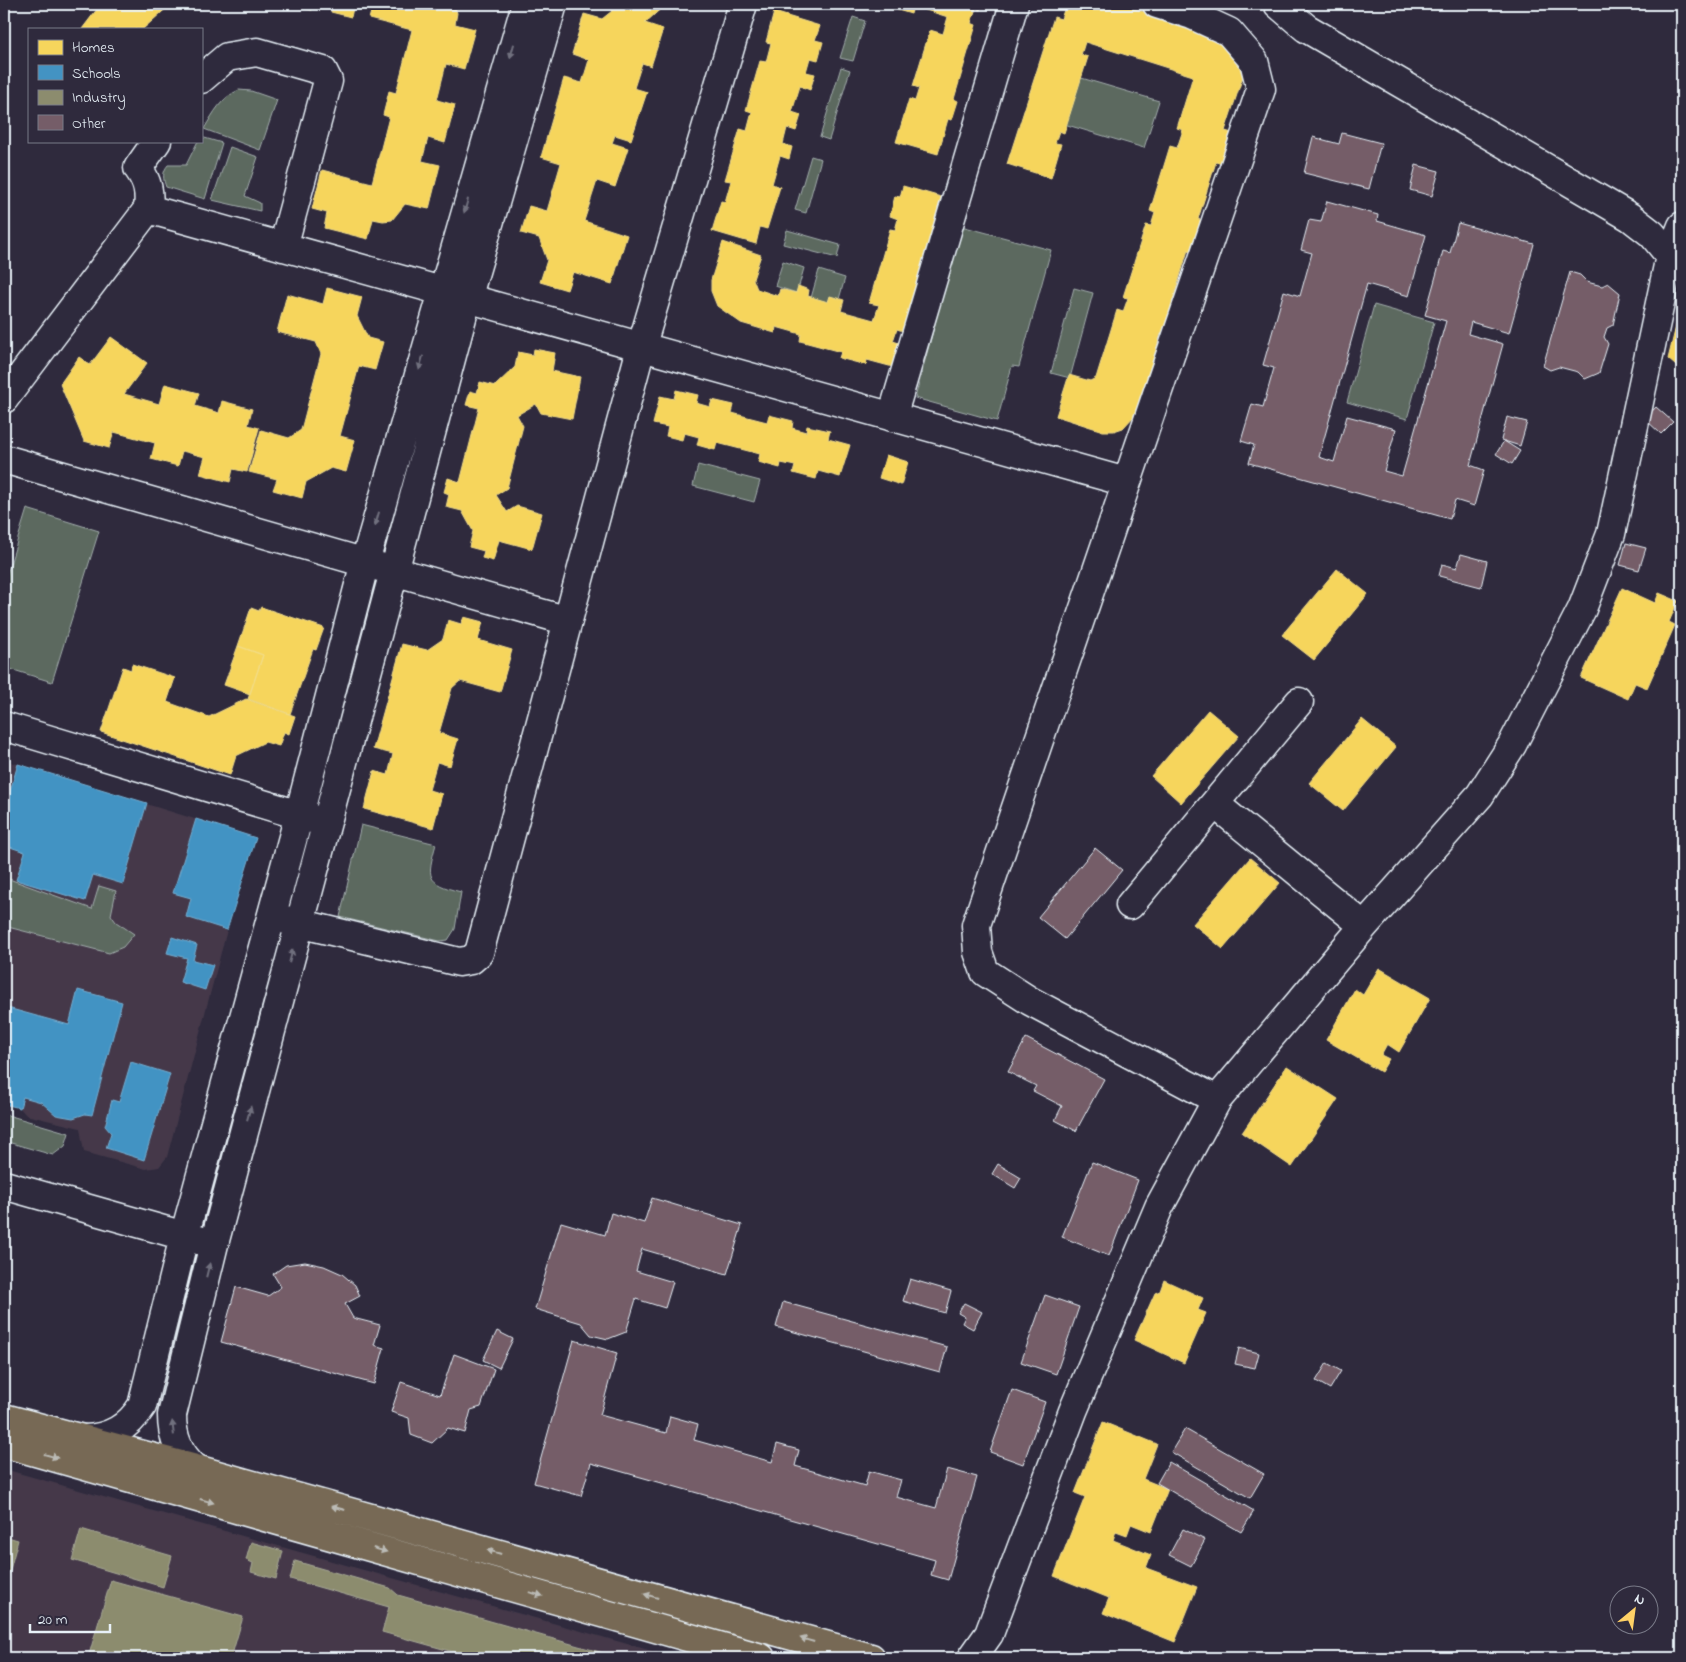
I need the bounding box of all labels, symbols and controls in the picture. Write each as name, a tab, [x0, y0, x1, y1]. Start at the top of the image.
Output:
legend	[28, 28, 202, 142]
text: Homes	[72, 37, 115, 59]
one-way arrow	[508, 43, 516, 58]
text: Schools	[72, 63, 121, 85]
text: Industry	[72, 87, 126, 110]
text: Other	[72, 113, 106, 135]
one-way arrow	[462, 199, 470, 214]
one-way arrow	[417, 355, 425, 370]
one-way arrow	[373, 511, 381, 527]
one-way arrow	[287, 948, 295, 963]
one-way arrow	[245, 1105, 253, 1120]
one-way arrow	[204, 1262, 212, 1277]
one-way arrow	[169, 1420, 177, 1436]
one-way arrow	[43, 1453, 58, 1461]
one-way arrow	[200, 1497, 215, 1505]
one-way arrow	[330, 1504, 345, 1512]
one-way arrow	[373, 1546, 388, 1554]
one-way arrow	[487, 1548, 502, 1556]
north arrow	[1608, 1584, 1658, 1634]
text: N	[1630, 1588, 1649, 1611]
one-way arrow	[529, 1591, 544, 1599]
one-way arrow	[643, 1592, 658, 1600]
scale bar	[30, 1602, 110, 1634]
text: 20 m	[38, 1609, 68, 1631]
one-way arrow	[800, 1636, 815, 1644]

